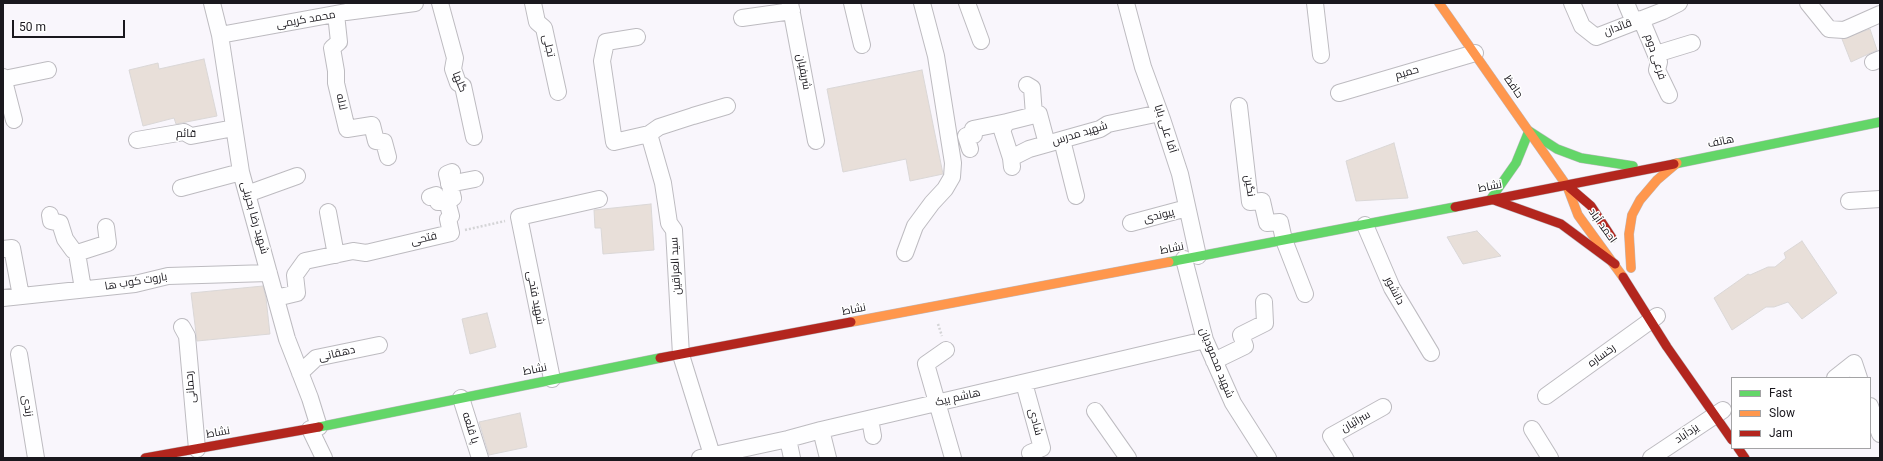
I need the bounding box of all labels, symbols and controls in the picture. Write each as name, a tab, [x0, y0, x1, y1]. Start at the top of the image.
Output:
street label: محمد کریمی	[275, 8, 337, 32]
scale bar	[14, 12, 127, 38]
street label: قائدان	[1602, 17, 1634, 39]
text: 50 m	[19, 20, 46, 34]
street label: تجلی	[539, 33, 557, 59]
street label: فرعی دوم	[1641, 33, 1669, 81]
street label: شریفیان	[793, 53, 813, 91]
street label: حمیم	[1394, 63, 1420, 83]
street label: گلها	[449, 70, 469, 94]
street label: حافظ	[1500, 73, 1526, 101]
street label: لاله	[333, 92, 349, 112]
street label: آقا علی بابا	[1151, 103, 1179, 155]
street label: شهید مدرس	[1051, 119, 1109, 149]
street label: قائم	[176, 127, 196, 141]
street label: هاتف	[1707, 133, 1735, 151]
street label: نگین	[1241, 174, 1257, 198]
street label: نشاط	[1477, 178, 1503, 196]
street label: شهید رضا بحرینی	[237, 180, 271, 256]
street label: پیوندی	[1142, 206, 1176, 226]
street label: احمد آباد	[1585, 206, 1619, 246]
street label: فتحی	[410, 230, 438, 248]
street label: سید العراقین	[668, 237, 684, 295]
street label: نشاط	[1159, 240, 1185, 258]
street label: شهید فتحی	[523, 270, 547, 326]
street label: باروت کوب ها	[104, 271, 168, 293]
street label: دانشور	[1381, 275, 1407, 307]
street label: نشاط	[841, 301, 867, 319]
street label: شهید محمودیان	[1196, 326, 1236, 400]
street label: رخساره	[1586, 342, 1618, 370]
street label: دهقانی	[317, 343, 357, 365]
street label: نشاط	[522, 361, 548, 379]
street label: رحمانی	[183, 370, 199, 404]
legend	[1731, 377, 1871, 449]
street label: هاشم بیک	[934, 386, 982, 410]
text: Fast	[1769, 386, 1792, 400]
street label: زندی	[19, 394, 35, 418]
text: Slow	[1769, 406, 1795, 420]
street label: شادی	[1025, 407, 1045, 437]
street label: سرائیان	[1339, 408, 1373, 436]
street label: پا قلعه	[459, 411, 481, 445]
street label: یزدآباد	[1673, 421, 1701, 447]
street label: نشاط	[205, 424, 231, 442]
text: Jam	[1769, 426, 1793, 440]

